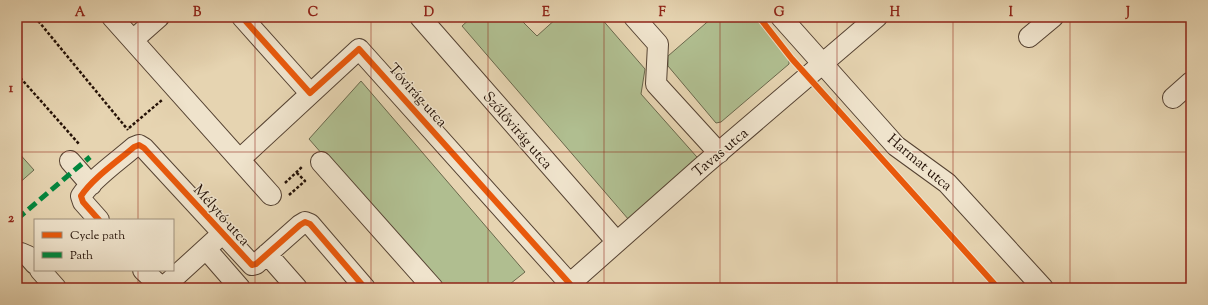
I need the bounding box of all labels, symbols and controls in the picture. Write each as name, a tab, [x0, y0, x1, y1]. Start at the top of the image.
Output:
text: A	[75, 4, 86, 22]
text: B	[193, 4, 202, 22]
text: C	[308, 4, 318, 22]
text: D	[424, 4, 434, 22]
text: E	[542, 4, 550, 22]
text: F	[658, 4, 666, 22]
text: G	[774, 4, 785, 22]
text: H	[890, 4, 901, 22]
text: I	[1009, 4, 1014, 22]
text: J	[1125, 4, 1130, 22]
street label: Tóvirág utca	[383, 59, 451, 133]
text: 1	[9, 80, 14, 98]
street label: Szőlővirág utca	[477, 88, 557, 174]
street label: Tavas utca	[688, 123, 754, 183]
street label: Harmat utca	[882, 130, 956, 197]
street label: Mélytó utca	[188, 181, 254, 251]
text: 2	[8, 210, 15, 228]
legend	[34, 219, 174, 271]
text: Cycle path	[70, 227, 125, 245]
text: Path	[70, 247, 93, 265]

